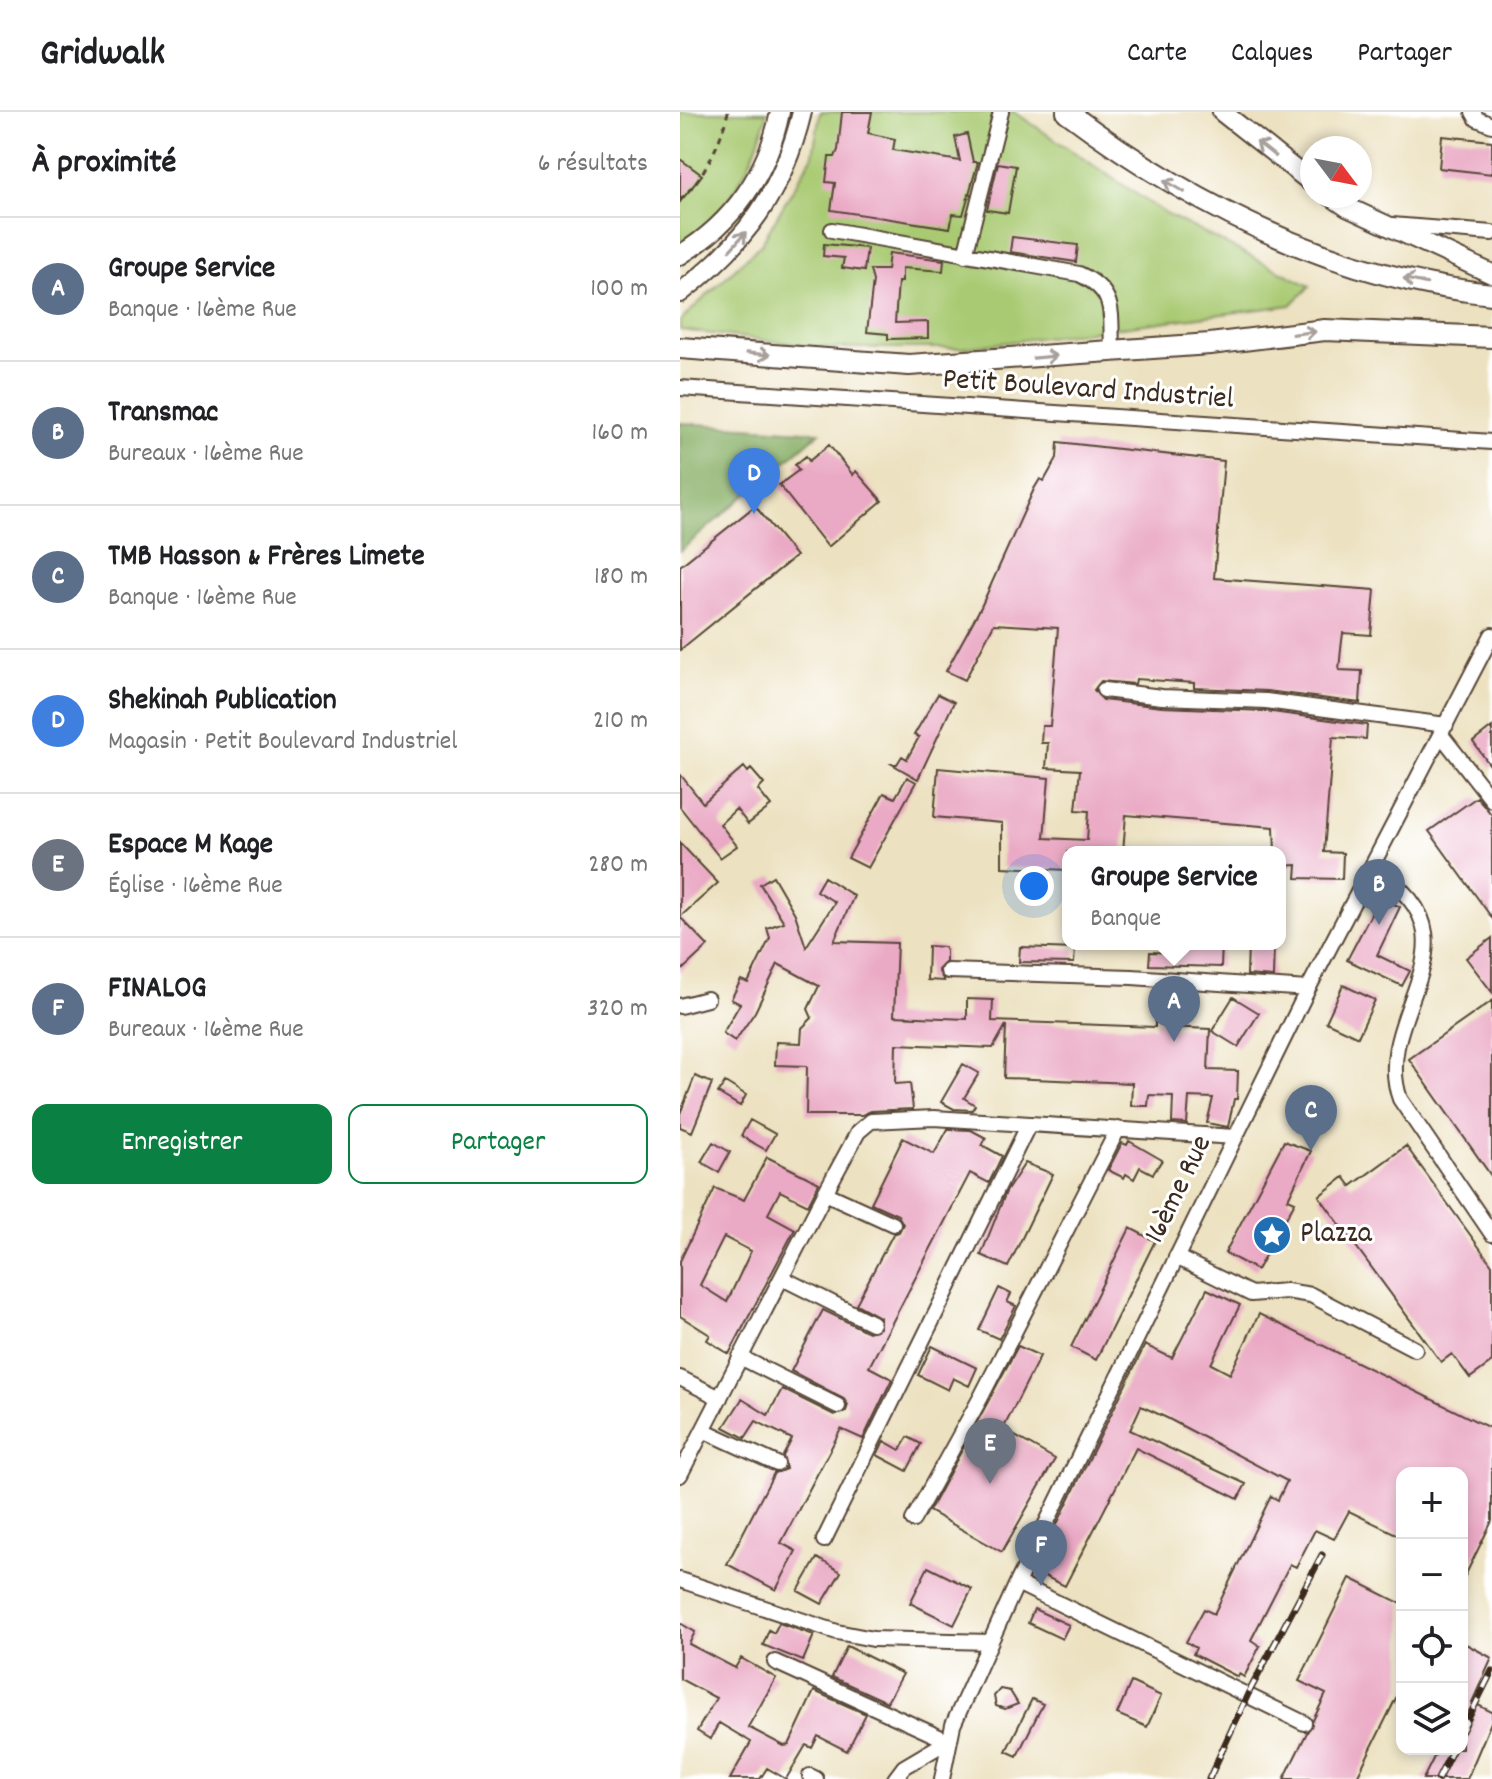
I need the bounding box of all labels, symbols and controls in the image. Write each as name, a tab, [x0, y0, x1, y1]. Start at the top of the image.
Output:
text: Gridwalk	[40, 28, 165, 83]
text: Carte	[1127, 35, 1187, 75]
text: Calques	[1231, 35, 1313, 75]
text: Partager	[1357, 35, 1452, 75]
north arrow	[1300, 136, 1372, 208]
text: À proximité	[32, 140, 176, 189]
one-way arrow	[1256, 140, 1277, 158]
text: 6 résultats	[538, 146, 648, 183]
one-way arrow	[1163, 178, 1186, 194]
one-way arrow	[728, 231, 746, 251]
text: Groupe Service	[108, 249, 275, 292]
text: A	[51, 271, 65, 308]
text: 100 m	[590, 271, 648, 308]
one-way arrow	[1403, 273, 1429, 288]
text: Banque · 16ème Rue	[108, 292, 297, 329]
one-way arrow	[1290, 325, 1317, 340]
one-way arrow	[744, 347, 771, 362]
one-way arrow	[1031, 349, 1058, 364]
street label: Petit Boulevard Industriel	[941, 359, 1235, 423]
text: Transmac	[108, 393, 218, 436]
text: B	[52, 415, 64, 452]
text: 160 m	[592, 415, 648, 452]
text: Bureaux · 16ème Rue	[108, 436, 304, 473]
pin: D	[728, 448, 780, 514]
text: TMB Hasson & Frères Limete	[108, 537, 425, 580]
text: C	[52, 559, 64, 596]
text: 180 m	[594, 559, 648, 596]
text: Banque · 16ème Rue	[108, 580, 297, 617]
text: Shekinah Publication	[108, 681, 337, 724]
text: D	[51, 703, 65, 740]
text: 210 m	[593, 703, 648, 740]
text: Magasin · Petit Boulevard Industriel	[108, 724, 457, 761]
text: Espace M Kage	[108, 825, 273, 868]
popup	[1062, 846, 1286, 950]
text: E	[52, 847, 64, 884]
text: 280 m	[588, 847, 648, 884]
text: Groupe Service	[1090, 858, 1258, 901]
pin: B	[1353, 859, 1405, 925]
your location	[1014, 866, 1054, 906]
text: Église · 16ème Rue	[108, 868, 283, 905]
text: Banque	[1090, 901, 1161, 938]
text: FINALOG	[108, 969, 207, 1012]
pin: A	[1148, 976, 1200, 1042]
text: F	[52, 991, 64, 1028]
text: 320 m	[587, 991, 648, 1028]
text: Bureaux · 16ème Rue	[108, 1012, 304, 1049]
pin: C	[1285, 1085, 1337, 1151]
button: Enregistrer	[32, 1104, 332, 1184]
button: Partager	[348, 1104, 648, 1184]
street label: 16ème Rue	[1135, 1129, 1225, 1251]
place icon: Plazza	[1251, 1214, 1293, 1256]
place label: Plazza	[1300, 1214, 1373, 1257]
pin: E	[964, 1418, 1016, 1484]
map controls	[1396, 1467, 1468, 1755]
button: +	[1396, 1467, 1468, 1539]
pin: F	[1015, 1520, 1067, 1586]
button: −	[1396, 1539, 1468, 1611]
button: locate	[1396, 1611, 1468, 1683]
button: layers	[1396, 1683, 1468, 1755]

